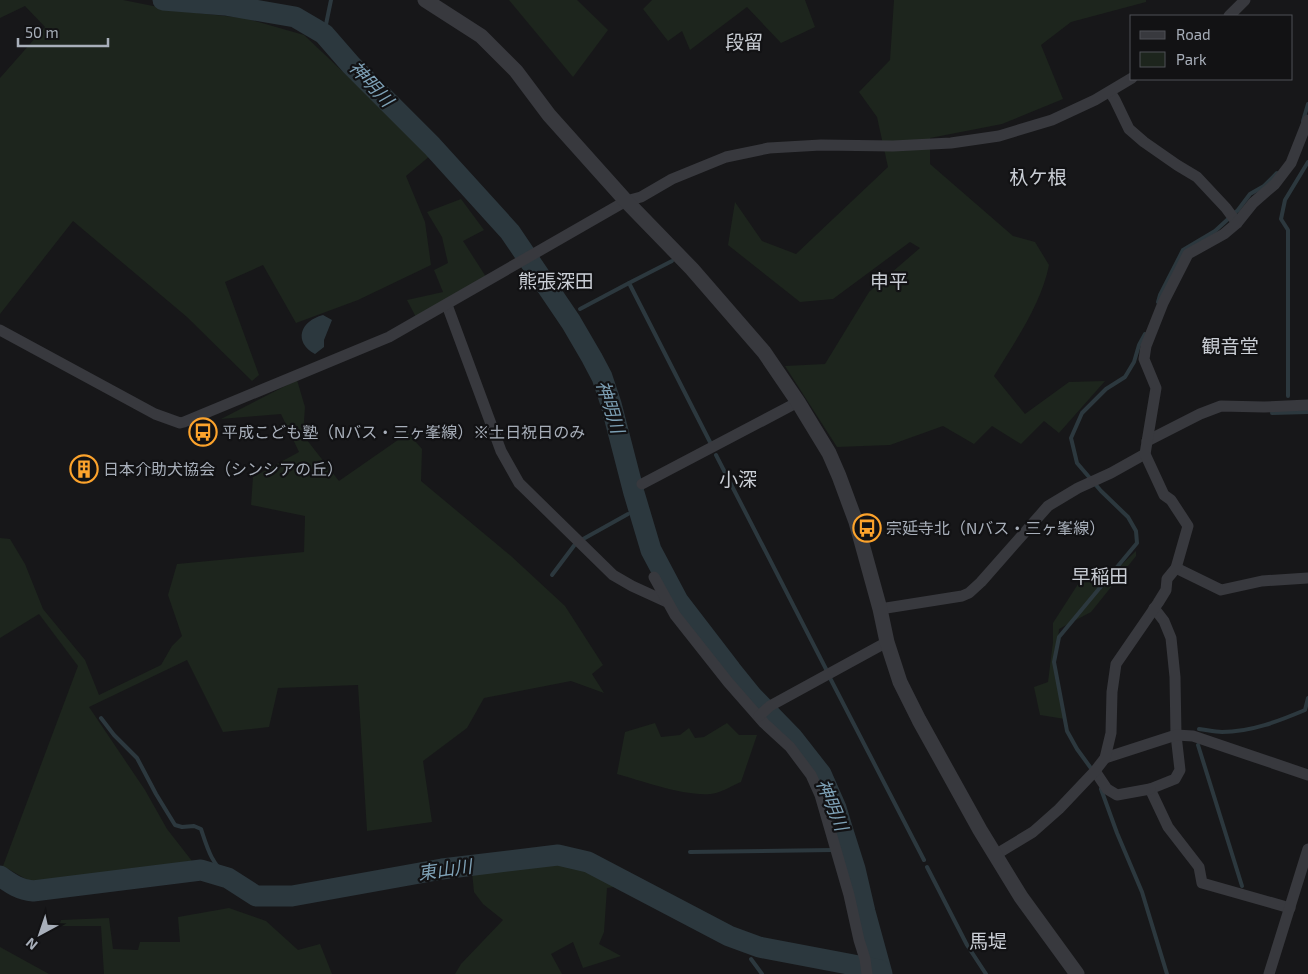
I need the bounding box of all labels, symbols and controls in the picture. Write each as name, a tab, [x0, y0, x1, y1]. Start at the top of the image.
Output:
scale bar	[18, 15, 108, 47]
legend	[1130, 15, 1293, 80]
text: 50 m	[25, 23, 59, 41]
text: Road	[1176, 25, 1211, 43]
district label: 段留	[725, 30, 763, 53]
text: Park	[1176, 50, 1207, 68]
water label: 神明川	[345, 56, 400, 112]
district label: 杁ケ根	[1009, 165, 1067, 188]
district label: 熊張深田	[518, 269, 594, 292]
district label: 申平	[870, 269, 908, 292]
district label: 観音堂	[1201, 334, 1259, 357]
water label: 神明川	[593, 378, 630, 438]
bus stop icon: 平成こども塾（Nバス・三ヶ峯線）※土日祝日のみ	[188, 417, 218, 447]
place label: 平成こども塾（Nバス・三ヶ峯線）※土日祝日のみ	[222, 422, 585, 441]
building icon: 日本介助犬協会（シンシアの丘）	[69, 454, 99, 484]
place label: 日本介助犬協会（シンシアの丘）	[103, 459, 343, 478]
district label: 小深	[719, 467, 757, 490]
bus stop icon: 宗延寺北（Nバス・三ヶ峯線）	[852, 513, 882, 543]
place label: 宗延寺北（Nバス・三ヶ峯線）	[886, 518, 1105, 537]
district label: 早稲田	[1071, 564, 1129, 587]
water label: 神明川	[813, 775, 854, 836]
water label: 東山川	[417, 854, 475, 884]
north arrow	[15, 909, 65, 959]
district label: 馬堤	[969, 929, 1007, 952]
text: N	[22, 935, 41, 954]

